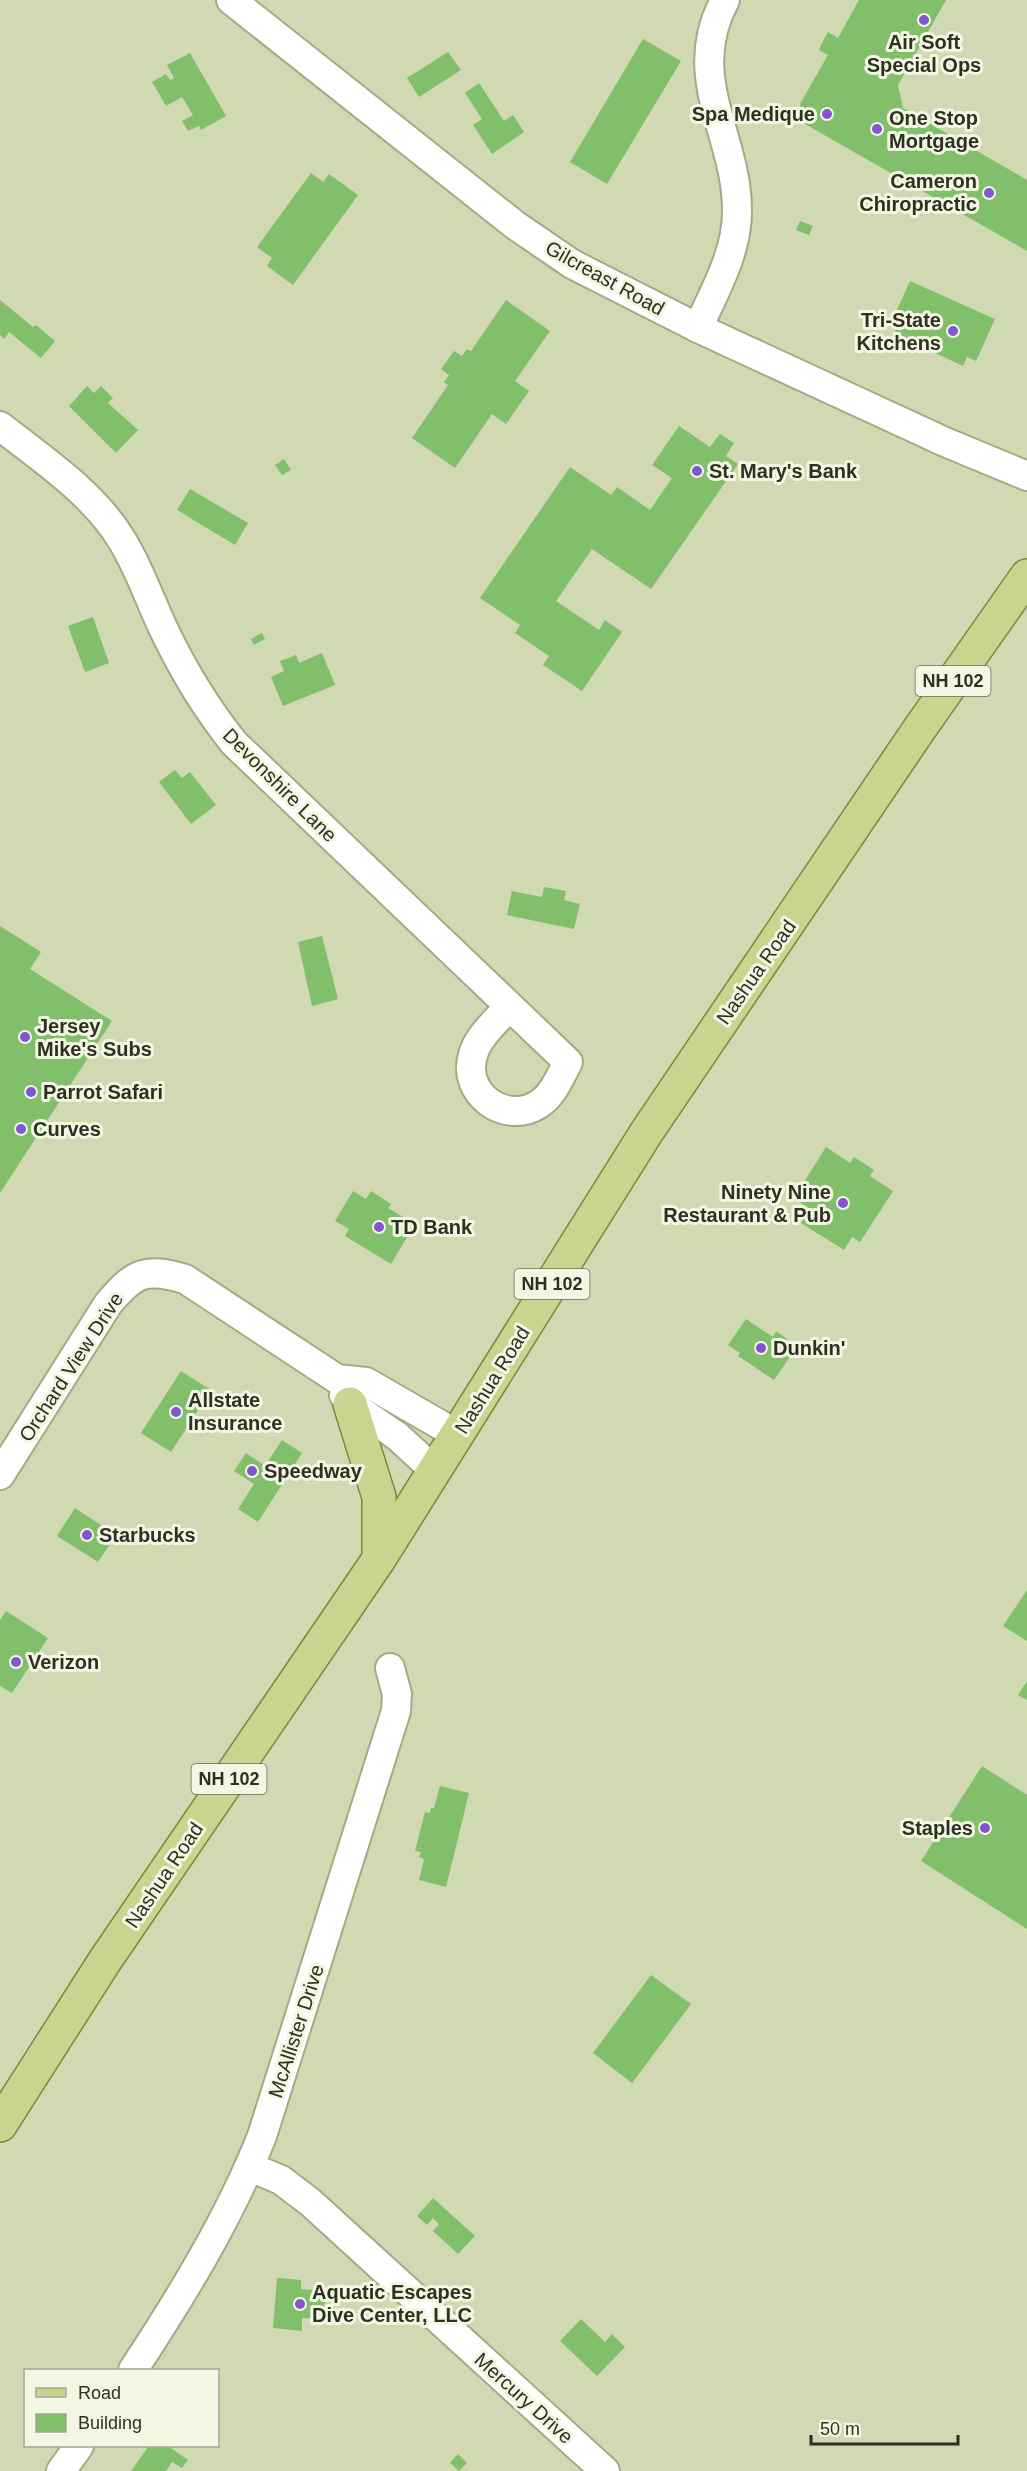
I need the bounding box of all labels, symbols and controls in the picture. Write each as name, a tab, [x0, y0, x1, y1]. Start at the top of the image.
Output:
marker: Air Soft Special Ops	[917, 13, 931, 27]
place label: Air Soft Special Ops	[867, 31, 981, 76]
place label: Spa Medique	[692, 103, 815, 125]
marker: Spa Medique	[820, 107, 834, 121]
place label: One Stop Mortgage	[889, 107, 979, 152]
marker: One Stop Mortgage	[870, 122, 884, 136]
place label: Cameron Chiropractic	[859, 170, 977, 215]
marker: Cameron Chiropractic	[982, 186, 996, 200]
street label: Gilcreast Road	[542, 236, 668, 320]
place label: Tri-State Kitchens	[857, 309, 941, 354]
marker: Tri-State Kitchens	[946, 324, 960, 338]
place label: St. Mary's Bank	[709, 460, 858, 482]
marker: St. Mary's Bank	[690, 464, 704, 478]
road number: NH 102	[916, 666, 990, 696]
street label: Devonshire Lane	[219, 724, 341, 846]
street label: Nashua Road	[712, 916, 800, 1028]
place label: Jersey Mike's Subs	[37, 1015, 152, 1060]
marker: Jersey Mike's Subs	[18, 1030, 32, 1044]
place label: Parrot Safari	[43, 1081, 163, 1103]
marker: Parrot Safari	[24, 1085, 38, 1099]
place label: Curves	[33, 1118, 101, 1140]
marker: Curves	[14, 1122, 28, 1136]
place label: Ninety Nine Restaurant & Pub	[663, 1181, 831, 1226]
marker: Ninety Nine Restaurant & Pub	[836, 1196, 850, 1210]
place label: TD Bank	[391, 1216, 473, 1238]
marker: TD Bank	[372, 1220, 386, 1234]
road number: NH 102	[514, 1269, 590, 1299]
street label: Orchard View Drive	[15, 1288, 127, 1446]
street label: Nashua Road	[450, 1322, 534, 1438]
place label: Dunkin'	[773, 1337, 846, 1359]
marker: Dunkin'	[754, 1341, 768, 1355]
place label: Allstate Insurance	[188, 1389, 282, 1434]
marker: Allstate Insurance	[169, 1405, 183, 1419]
place label: Speedway	[264, 1460, 363, 1482]
marker: Speedway	[245, 1464, 259, 1478]
place label: Starbucks	[99, 1524, 196, 1546]
marker: Starbucks	[80, 1528, 94, 1542]
place label: Verizon	[28, 1651, 99, 1673]
marker: Verizon	[9, 1655, 23, 1669]
road number: NH 102	[192, 1764, 266, 1794]
place label: Staples	[902, 1817, 973, 1839]
street label: Nashua Road	[121, 1818, 207, 1932]
marker: Staples	[978, 1821, 992, 1835]
street label: McAllister Drive	[264, 1962, 328, 2100]
place label: Aquatic Escapes Dive Center, LLC	[312, 2281, 472, 2326]
marker: Aquatic Escapes Dive Center, LLC	[293, 2297, 307, 2311]
street label: Mercury Drive	[470, 2348, 578, 2448]
legend	[24, 2369, 219, 2447]
text: Road	[78, 2383, 121, 2403]
scale bar	[811, 2408, 958, 2446]
text: Building	[78, 2413, 142, 2433]
text: 50 m	[820, 2419, 860, 2439]

